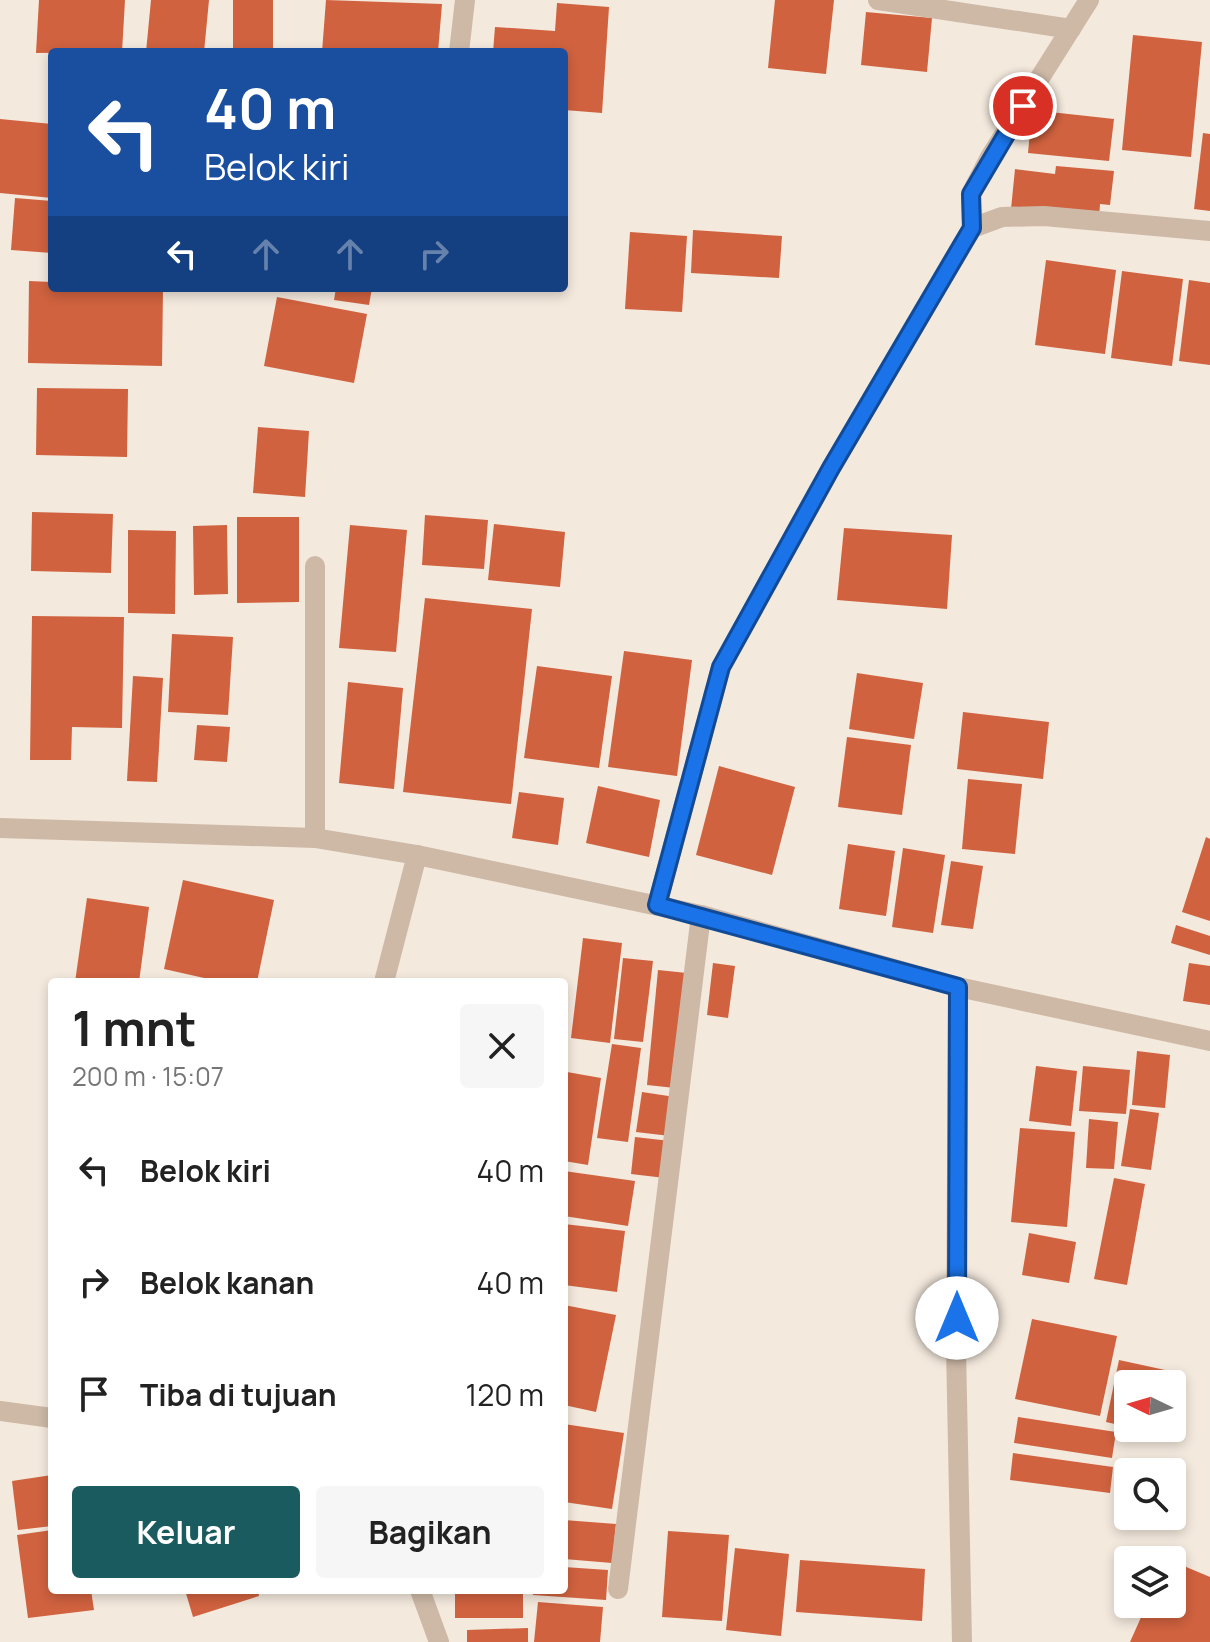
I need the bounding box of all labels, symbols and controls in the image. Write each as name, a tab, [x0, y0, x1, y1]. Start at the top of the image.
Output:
text: 40 m	[204, 69, 336, 146]
pin	[989, 72, 1057, 140]
icon: left	[72, 80, 176, 184]
icon: arrive	[1001, 84, 1045, 128]
text: Belok kiri	[204, 142, 350, 191]
icon: left	[160, 232, 204, 276]
icon: ahead	[244, 232, 288, 276]
icon: ahead	[328, 232, 372, 276]
icon: right	[412, 232, 456, 276]
text: 1 mnt	[72, 995, 197, 1060]
button: close	[460, 1004, 544, 1088]
text: 200 m · 15:07	[72, 1058, 224, 1094]
icon: left	[72, 1148, 116, 1192]
text: Belok kiri	[140, 1150, 271, 1191]
text: 40 m	[477, 1150, 544, 1191]
icon: right	[72, 1260, 116, 1304]
text: Belok kanan	[140, 1262, 314, 1303]
text: 40 m	[477, 1262, 544, 1303]
position arrow	[915, 1276, 999, 1360]
north arrow	[1114, 1370, 1186, 1442]
map controls	[1114, 1370, 1186, 1618]
icon: arrive	[72, 1372, 116, 1416]
text: Tiba di tujuan	[140, 1374, 337, 1415]
text: 120 m	[465, 1374, 544, 1415]
button: search	[1114, 1458, 1186, 1530]
button: Keluar	[72, 1486, 300, 1578]
button: Bagikan	[316, 1486, 544, 1578]
button: layers	[1114, 1546, 1186, 1618]

